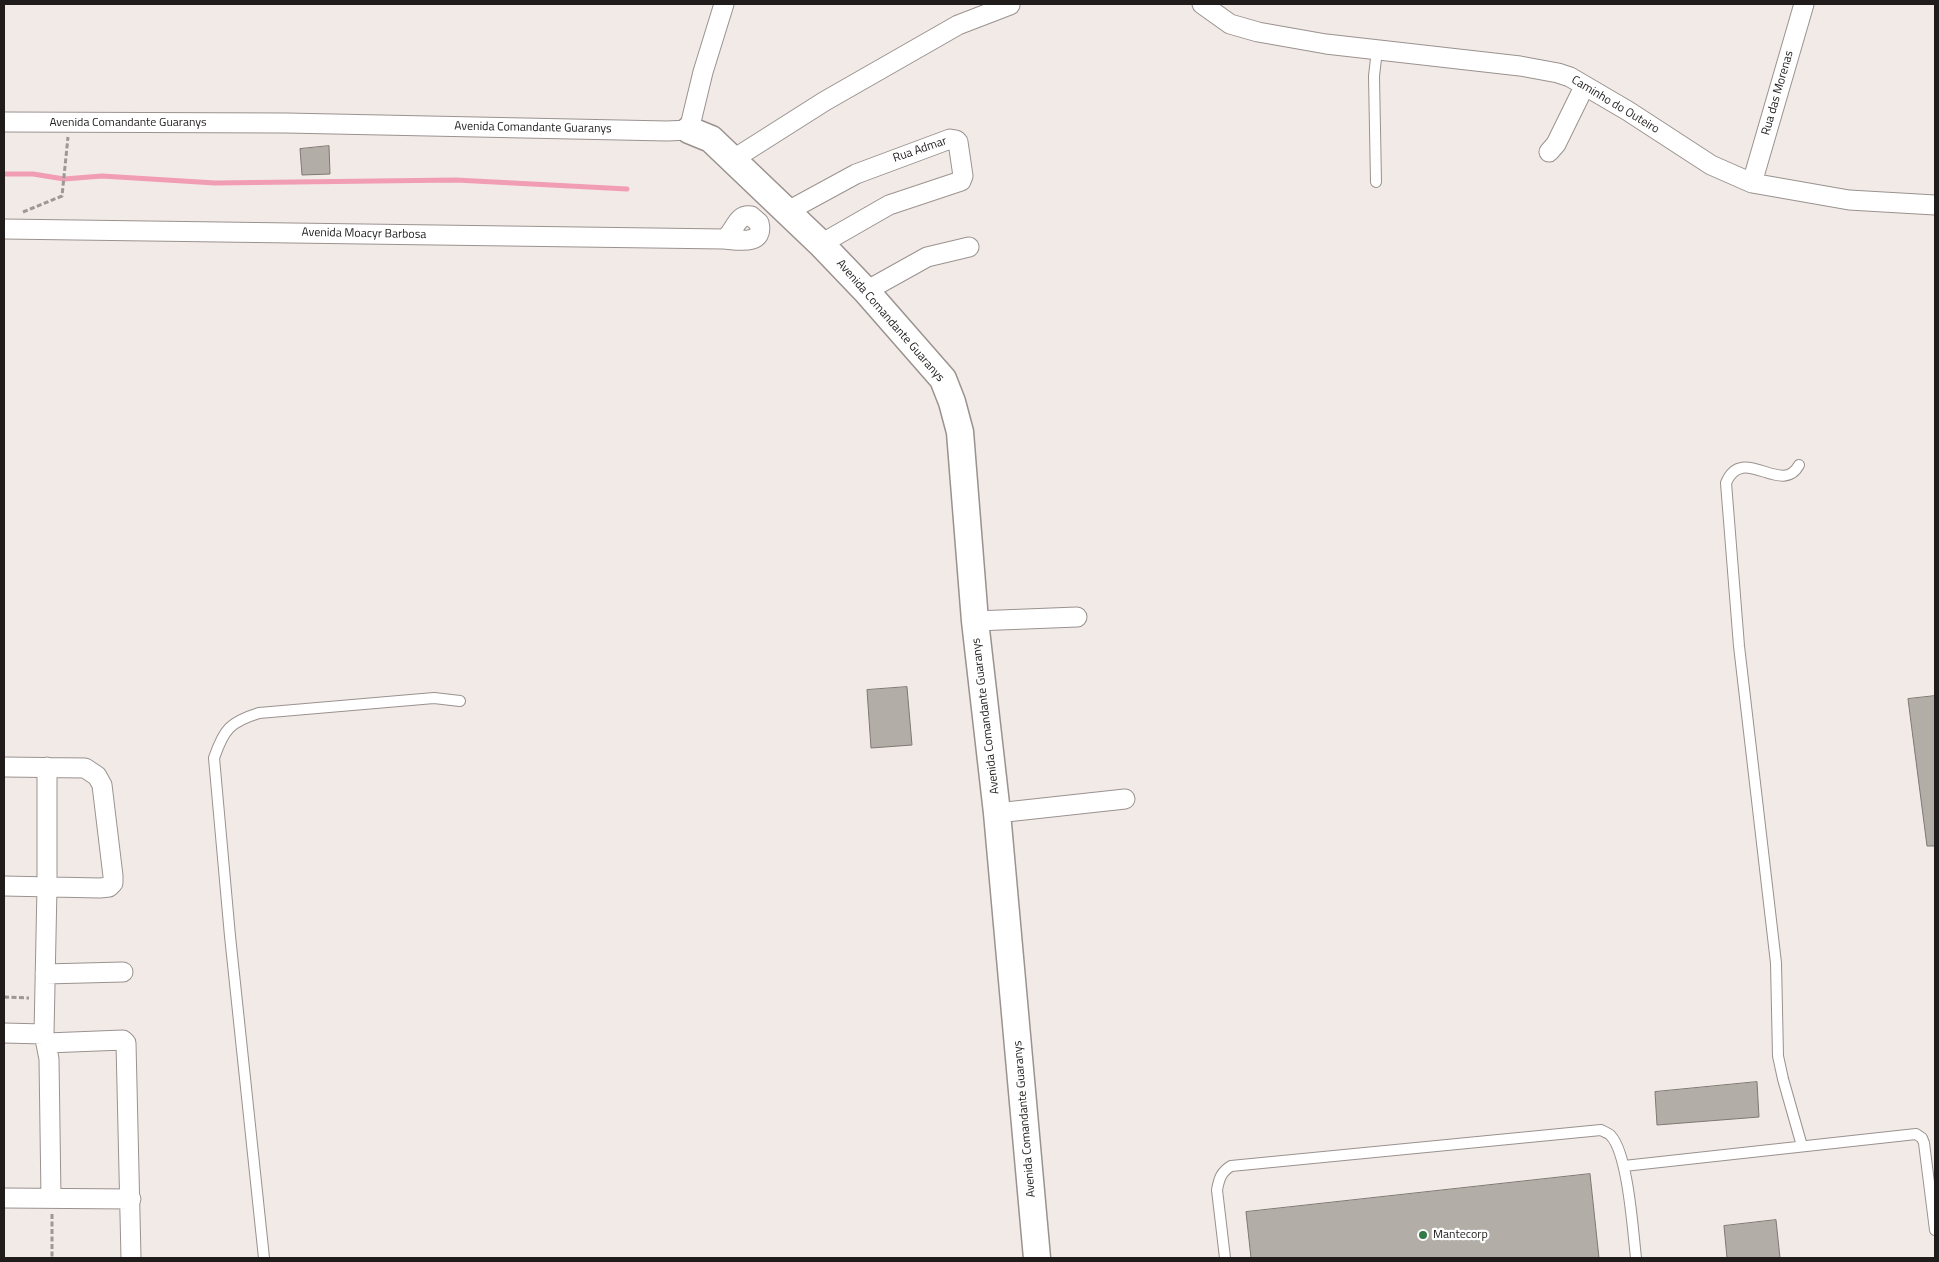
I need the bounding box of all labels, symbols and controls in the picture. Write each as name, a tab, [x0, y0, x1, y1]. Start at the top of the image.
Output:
street label: Rua das Morenas	[1759, 49, 1797, 137]
street label: Caminho do Outeiro	[1568, 73, 1662, 137]
street label: Avenida Comandante Guaranys	[49, 116, 207, 130]
street label: Avenida Comandante Guaranys	[454, 119, 612, 137]
street label: Rua Admar	[891, 134, 949, 166]
street label: Avenida Moacyr Barbosa	[302, 226, 426, 242]
street label: Avenida Comandante Guaranys	[833, 257, 947, 385]
street label: Avenida Comandante Guaranys	[969, 637, 1003, 795]
street label: Avenida Comandante Guaranys	[1011, 1040, 1039, 1198]
place label: Mantecorp	[1433, 1228, 1488, 1242]
marker: Mantecorp	[1417, 1229, 1429, 1241]

